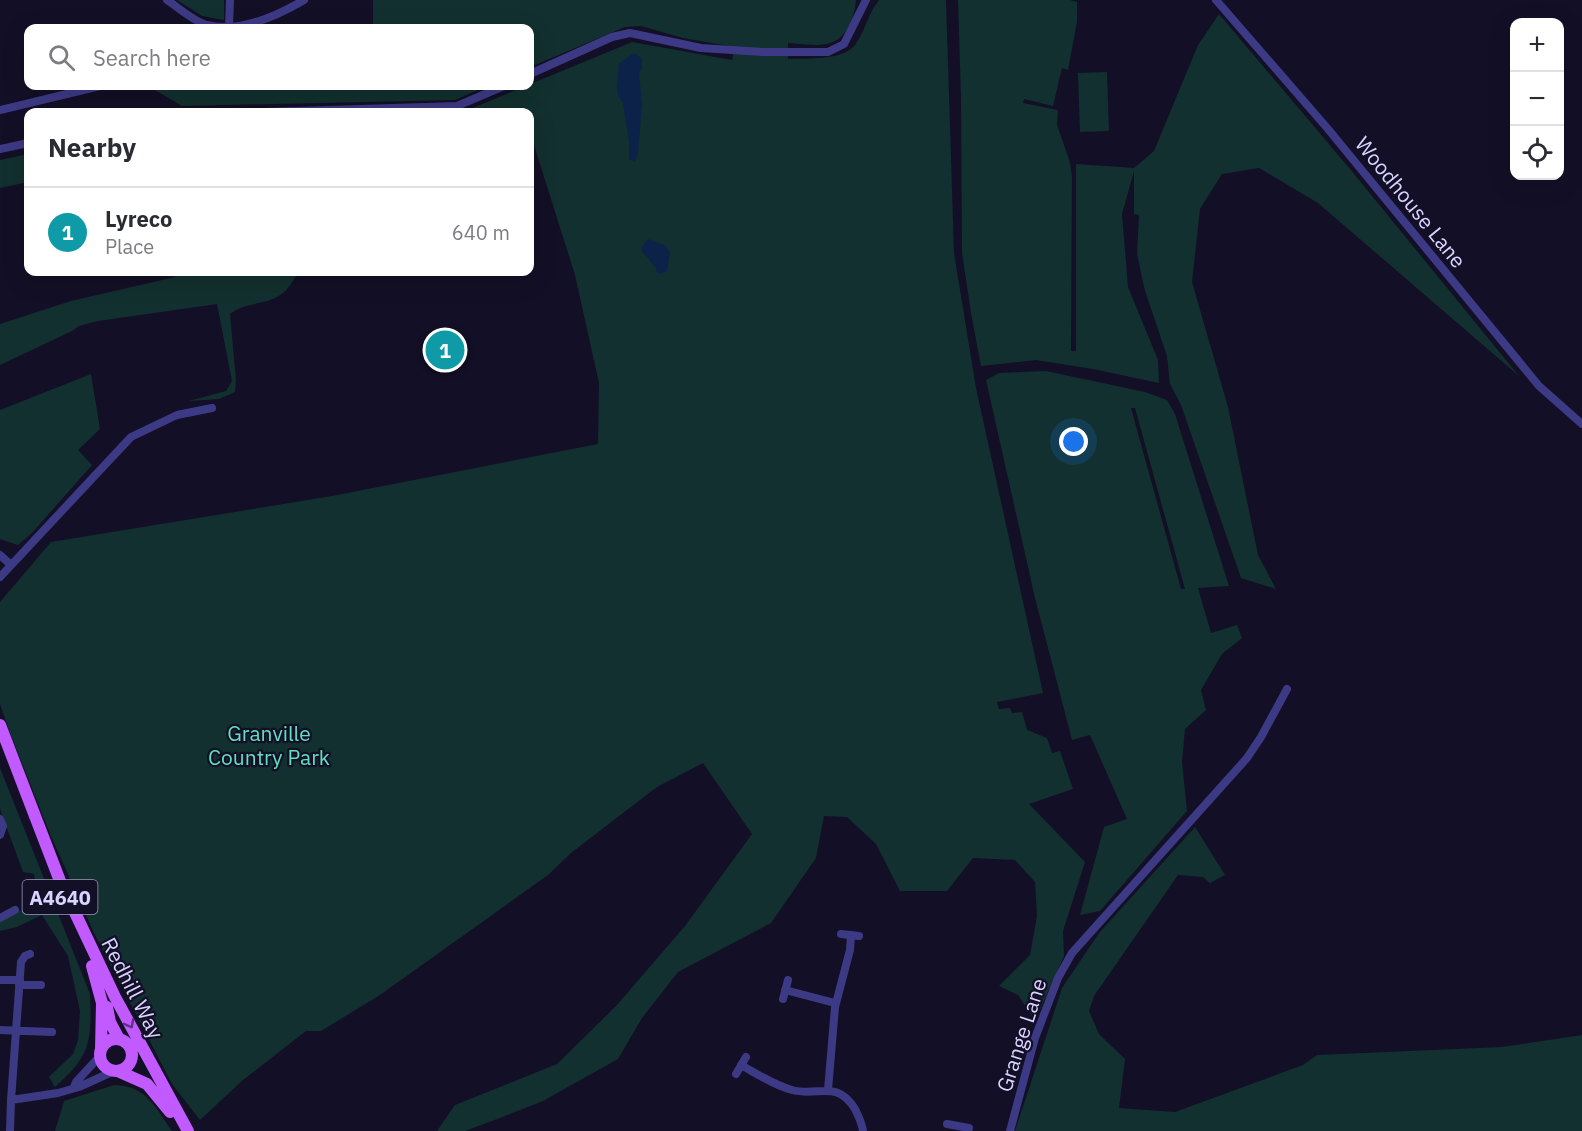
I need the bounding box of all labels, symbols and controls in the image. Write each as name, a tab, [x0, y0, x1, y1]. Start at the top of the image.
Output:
map controls	[1510, 18, 1564, 180]
button: +	[1510, 18, 1564, 72]
search box	[24, 24, 534, 90]
icon: search	[45, 41, 78, 74]
text: Search here	[93, 43, 211, 72]
button: −	[1510, 72, 1564, 126]
button: locate	[1510, 126, 1564, 180]
text: Nearby	[48, 130, 136, 164]
street label: Woodhouse Lane	[1349, 130, 1473, 274]
text: Lyreco	[105, 204, 172, 233]
text: 1	[62, 219, 74, 246]
text: 640 m	[452, 219, 510, 246]
text: Place	[105, 233, 154, 260]
pin: 1	[426, 328, 464, 372]
your location	[1059, 427, 1088, 456]
park label: Granville Country Park	[208, 719, 330, 771]
road number: A4640	[22, 880, 98, 914]
street label: Redhill Way	[95, 932, 171, 1044]
street label: Grange Lane	[989, 975, 1053, 1095]
one-way arrow	[122, 1018, 134, 1029]

